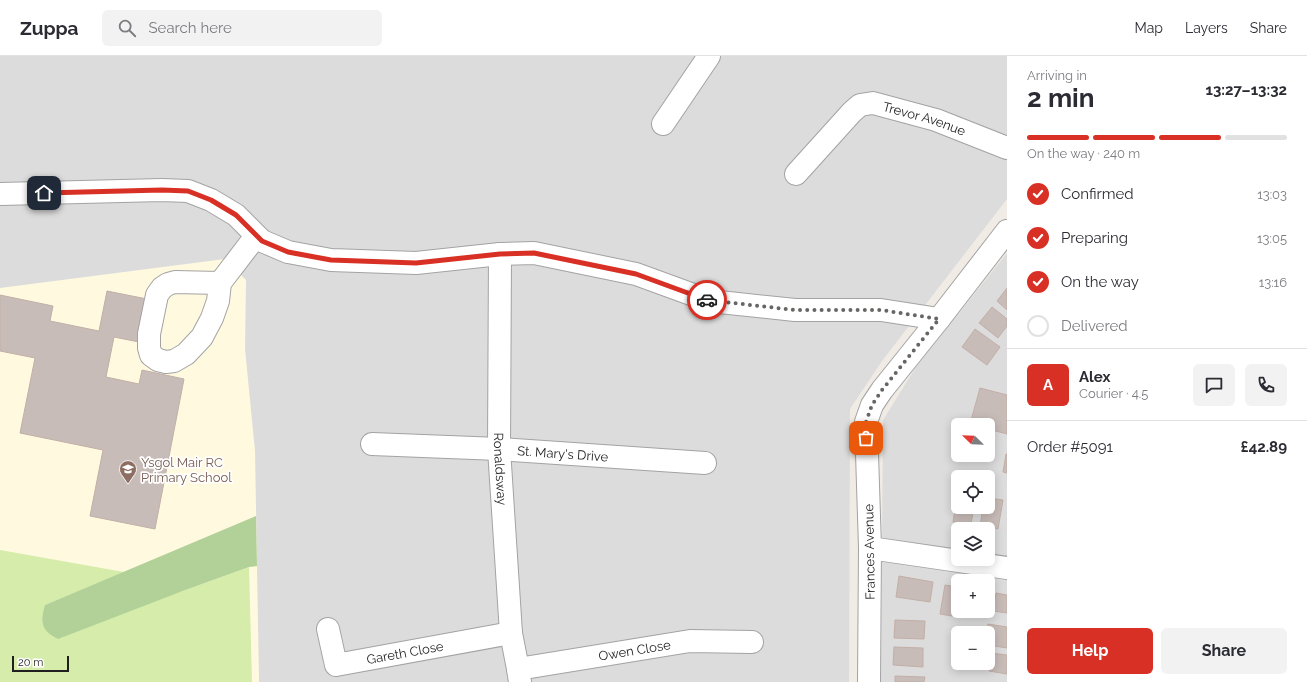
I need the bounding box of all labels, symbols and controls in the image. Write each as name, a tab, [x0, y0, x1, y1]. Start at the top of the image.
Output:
search box	[102, 10, 382, 46]
text: Zuppa	[20, 17, 78, 39]
icon: search	[116, 17, 138, 39]
text: Search here	[148, 19, 232, 37]
text: Map	[1135, 20, 1163, 36]
text: Layers	[1185, 20, 1228, 36]
text: Share	[1250, 20, 1287, 36]
text: Arriving in	[1027, 68, 1087, 83]
text: 13:27–13:32	[1206, 81, 1287, 99]
text: 2 min	[1027, 83, 1094, 113]
street label: Trevor Avenue	[881, 99, 968, 139]
text: On the way · 240 m	[1027, 146, 1140, 161]
pin	[27, 176, 61, 210]
icon: home	[33, 182, 55, 204]
icon: check	[1027, 183, 1049, 205]
text: Confirmed	[1061, 185, 1134, 203]
text: 13:03	[1257, 187, 1287, 202]
icon: check	[1027, 227, 1049, 249]
text: Preparing	[1061, 229, 1128, 247]
text: 13:05	[1257, 231, 1287, 246]
icon: check	[1027, 271, 1049, 293]
text: On the way	[1061, 273, 1139, 291]
text: 13:16	[1259, 275, 1287, 290]
courier	[687, 280, 727, 320]
icon: car	[696, 289, 718, 311]
text: Delivered	[1061, 317, 1128, 335]
button: chat	[1193, 364, 1235, 406]
button: phone	[1245, 364, 1287, 406]
text: Alex	[1079, 368, 1110, 386]
text: A	[1043, 376, 1053, 394]
text: Courier · 4.5	[1079, 386, 1148, 401]
north arrow	[951, 418, 995, 462]
map controls	[951, 418, 995, 670]
pin	[849, 421, 883, 455]
icon: bag	[855, 427, 877, 449]
street label: Ronaldsway	[491, 433, 510, 506]
text: Order #5091	[1027, 438, 1113, 456]
text: £42.89	[1241, 438, 1287, 456]
street label: St. Mary's Drive	[517, 443, 609, 464]
place label: Ysgol Mair RC Primary School	[141, 455, 232, 485]
school or university icon: Ysgol Mair RC Primary School	[118, 459, 138, 484]
button: locate	[951, 470, 995, 514]
street label: Frances Avenue	[861, 504, 878, 600]
button: layers	[951, 522, 995, 566]
button: +	[951, 574, 995, 618]
button: −	[951, 626, 995, 670]
button: Help	[1027, 628, 1153, 674]
button: Share	[1161, 628, 1287, 674]
street label: Owen Close	[597, 637, 672, 664]
street label: Gareth Close	[365, 638, 445, 667]
scale bar	[12, 654, 69, 673]
text: 20 m	[18, 656, 43, 669]

